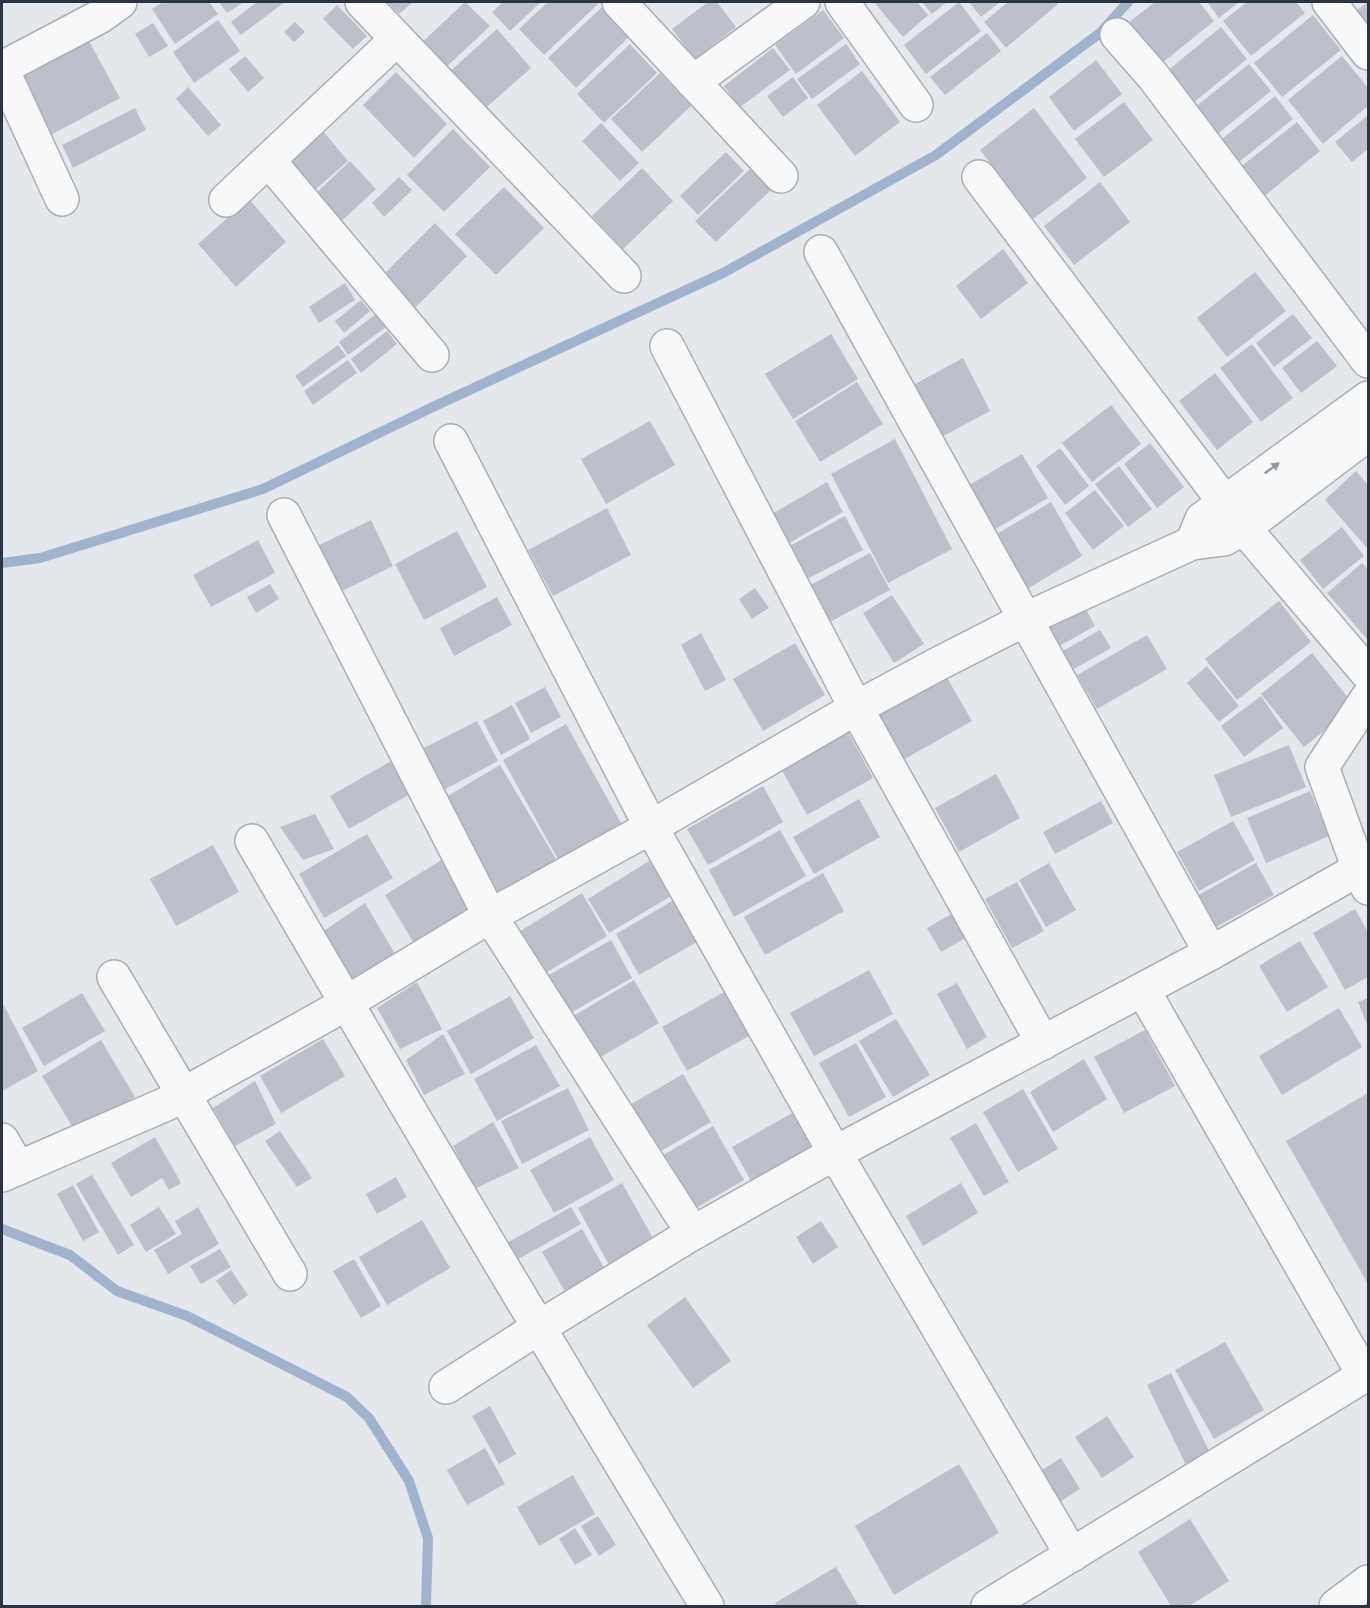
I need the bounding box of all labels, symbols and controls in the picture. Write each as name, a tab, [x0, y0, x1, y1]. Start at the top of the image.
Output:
one-way arrow	[1264, 462, 1280, 474]

